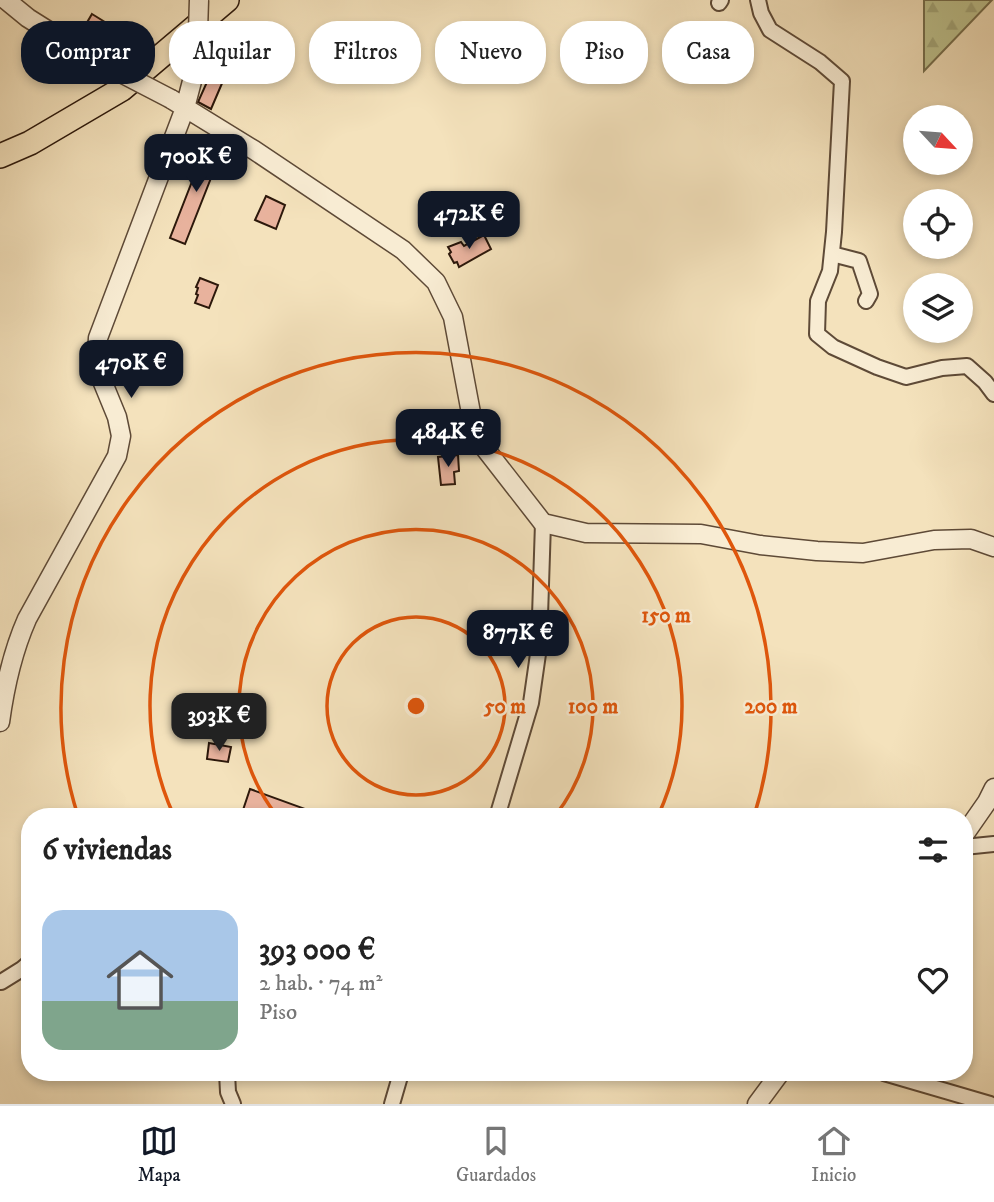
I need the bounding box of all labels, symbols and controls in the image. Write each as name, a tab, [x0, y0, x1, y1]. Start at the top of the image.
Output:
chip: Comprar	[21, 21, 155, 84]
chip: Alquilar	[169, 21, 295, 84]
chip: Filtros	[309, 21, 421, 84]
chip: Nuevo	[435, 21, 546, 84]
chip: Piso	[560, 21, 648, 84]
chip: Casa	[662, 21, 754, 84]
north arrow	[903, 105, 973, 175]
map controls	[903, 105, 973, 343]
pin: 700K €	[139, 134, 253, 194]
text: 700K €	[160, 142, 232, 171]
button: locate	[903, 189, 973, 259]
pin: 472K €	[412, 191, 526, 251]
text: 472K €	[434, 199, 504, 228]
button: layers	[903, 273, 973, 343]
pin: 470K €	[74, 340, 188, 400]
text: 470K €	[95, 348, 167, 377]
pin: 484K €	[391, 410, 505, 469]
text: 484K €	[412, 417, 484, 446]
text: 150 m	[641, 603, 691, 629]
pin: 877K €	[461, 610, 575, 670]
text: 877K €	[483, 618, 553, 647]
pin: 393K €	[162, 694, 276, 753]
centre of rings	[404, 694, 428, 718]
text: 50 m	[483, 694, 526, 720]
text: 100 m	[568, 694, 618, 720]
text: 200 m	[744, 694, 798, 720]
text: 393K €	[187, 701, 251, 730]
icon: filters	[914, 831, 952, 869]
text: 6 viviendas	[42, 832, 172, 869]
text: 393 000 €	[259, 932, 375, 969]
icon: home	[98, 938, 182, 1022]
icon: heart	[914, 961, 952, 999]
text: 2 hab. · 74 m²	[259, 969, 383, 998]
text: Piso	[259, 998, 297, 1027]
tab: Mapa	[138, 1122, 181, 1187]
tab: Guardados	[456, 1122, 536, 1187]
tab: Inicio	[811, 1122, 856, 1187]

